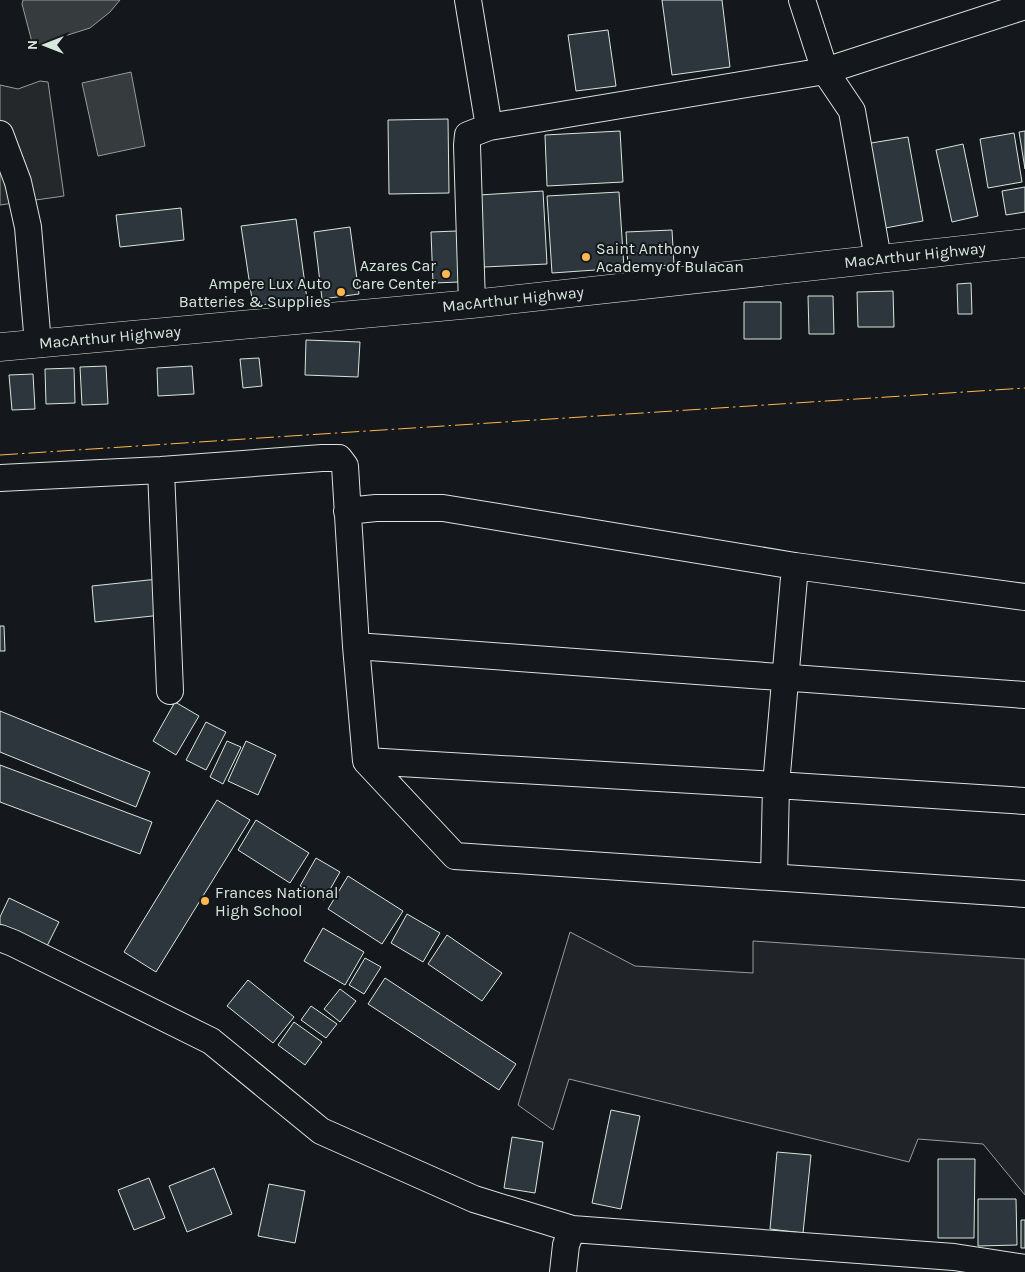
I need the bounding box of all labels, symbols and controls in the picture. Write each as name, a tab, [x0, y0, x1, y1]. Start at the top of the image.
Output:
north arrow	[20, 20, 70, 70]
text: N	[24, 40, 41, 50]
street label: MacArthur Highway	[843, 238, 987, 272]
place label: Saint Anthony Academy of Bulacan	[596, 239, 744, 276]
marker: Saint Anthony Academy of Bulacan	[580, 251, 592, 263]
place label: Azares Car Care Center	[352, 256, 436, 293]
marker: Azares Car Care Center	[440, 268, 452, 280]
place label: Ampere Lux Auto Batteries & Supplies	[179, 274, 331, 311]
street label: MacArthur Highway	[441, 282, 585, 316]
marker: Ampere Lux Auto Batteries & Supplies	[335, 286, 347, 298]
street label: MacArthur Highway	[38, 321, 182, 353]
place label: Frances National High School	[215, 883, 339, 920]
marker: Frances National High School	[199, 895, 211, 907]

